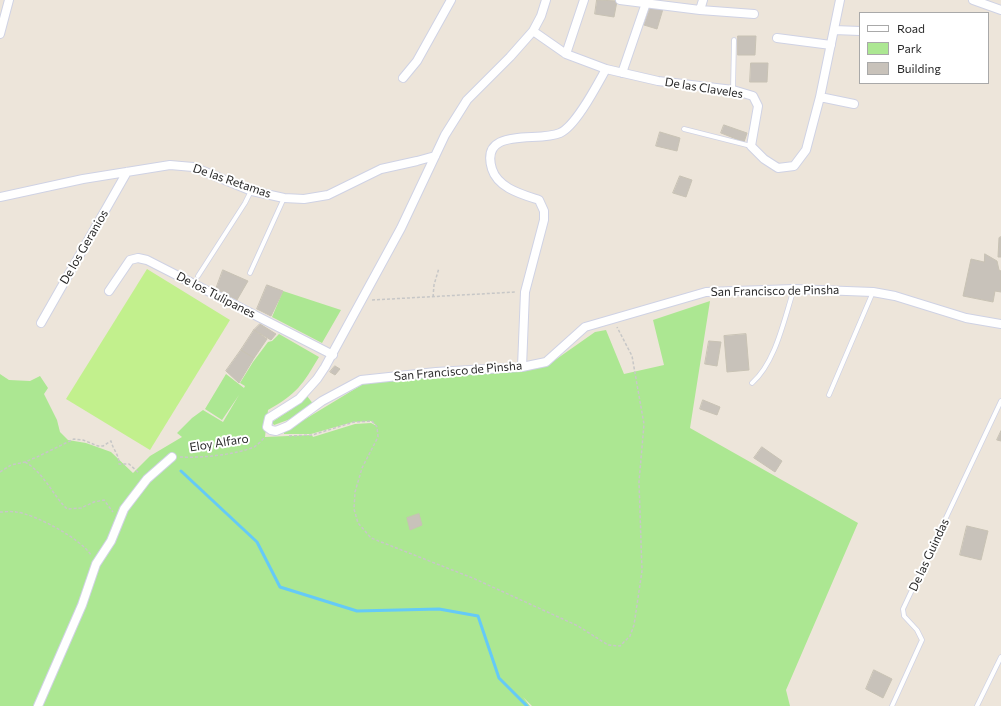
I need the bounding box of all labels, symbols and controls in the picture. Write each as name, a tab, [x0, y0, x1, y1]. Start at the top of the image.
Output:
legend	[859, 12, 989, 84]
text: Road	[897, 21, 925, 35]
text: Park	[897, 41, 922, 55]
text: Building	[897, 61, 941, 75]
street label: De las Claveles	[664, 75, 744, 101]
street label: De las Retamas	[191, 161, 273, 201]
street label: De los Geranios	[57, 207, 111, 287]
street label: De los Tulipanes	[174, 269, 258, 321]
street label: San Francisco de Pinsha	[711, 283, 839, 299]
street label: San Francisco de Pinsha	[393, 358, 523, 384]
street label: Eloy Alfaro	[188, 431, 250, 455]
street label: De las Guindas	[906, 516, 952, 594]

